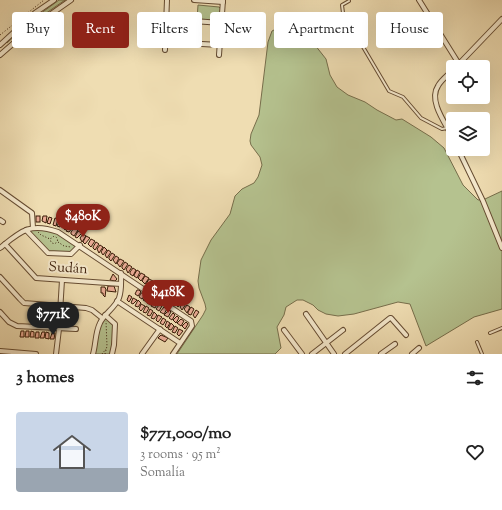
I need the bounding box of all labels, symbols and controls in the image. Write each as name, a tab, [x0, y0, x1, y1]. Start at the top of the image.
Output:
chip: Buy	[12, 12, 64, 48]
chip: Rent	[72, 12, 129, 48]
chip: Filters	[137, 12, 202, 48]
chip: New	[210, 12, 266, 48]
chip: Apartment	[274, 12, 368, 48]
chip: House	[376, 12, 443, 48]
map controls	[446, 60, 490, 156]
button: locate	[446, 60, 490, 104]
button: layers	[446, 112, 490, 156]
pin: $480K	[55, 204, 111, 238]
text: $480K	[65, 208, 101, 226]
street label: Sudán	[48, 258, 88, 280]
pin: $418K	[140, 280, 196, 314]
text: $418K	[151, 284, 185, 302]
pin: $771K	[25, 302, 81, 336]
text: $771K	[36, 306, 70, 324]
text: 3 homes	[16, 366, 74, 390]
icon: filters	[464, 367, 486, 389]
text: $771,000/mo	[140, 422, 231, 446]
icon: home	[48, 428, 96, 476]
icon: heart	[464, 441, 486, 463]
text: 3 rooms · 95 m²	[140, 446, 221, 464]
text: Somalía	[140, 464, 185, 482]

